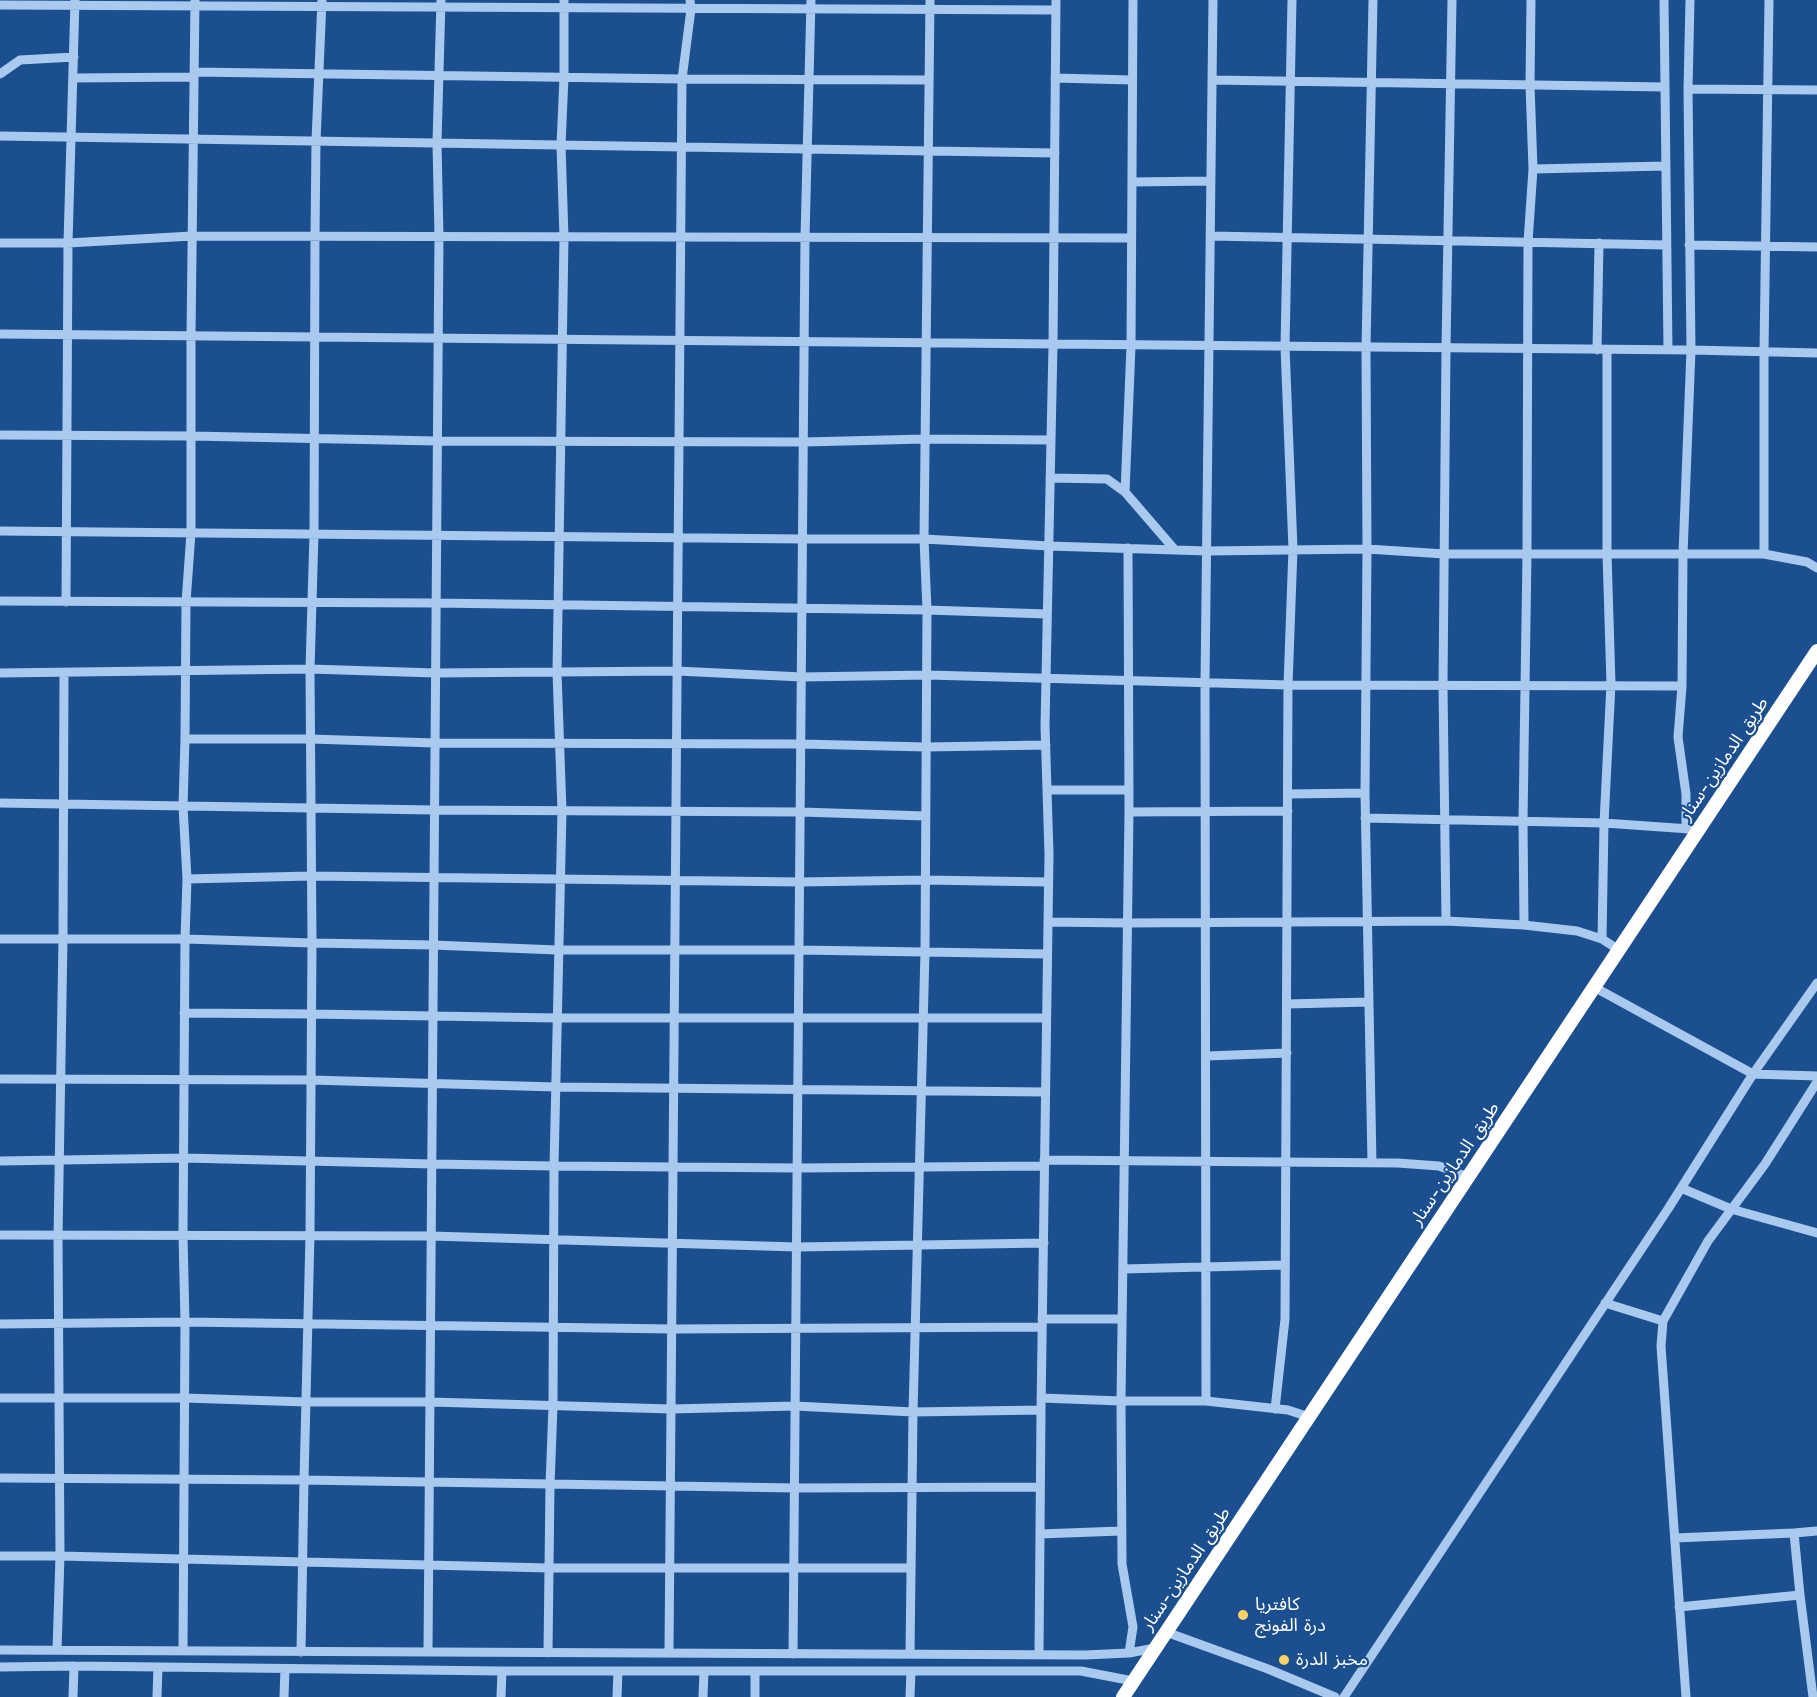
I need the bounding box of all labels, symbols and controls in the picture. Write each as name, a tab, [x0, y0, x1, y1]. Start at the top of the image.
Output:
street label: طريق الدمازين-سنار	[1675, 693, 1773, 825]
street label: طريق الدمازين-سنار	[1406, 1098, 1504, 1230]
street label: طريق الدمازين-سنار	[1137, 1503, 1235, 1635]
place label: كافتريا درة الفونج	[1255, 1594, 1326, 1636]
marker: كافتريا درة الفونج	[1236, 1608, 1250, 1622]
place label: مخبز الدرة	[1296, 1649, 1368, 1671]
marker: مخبز الدرة	[1277, 1653, 1291, 1667]

